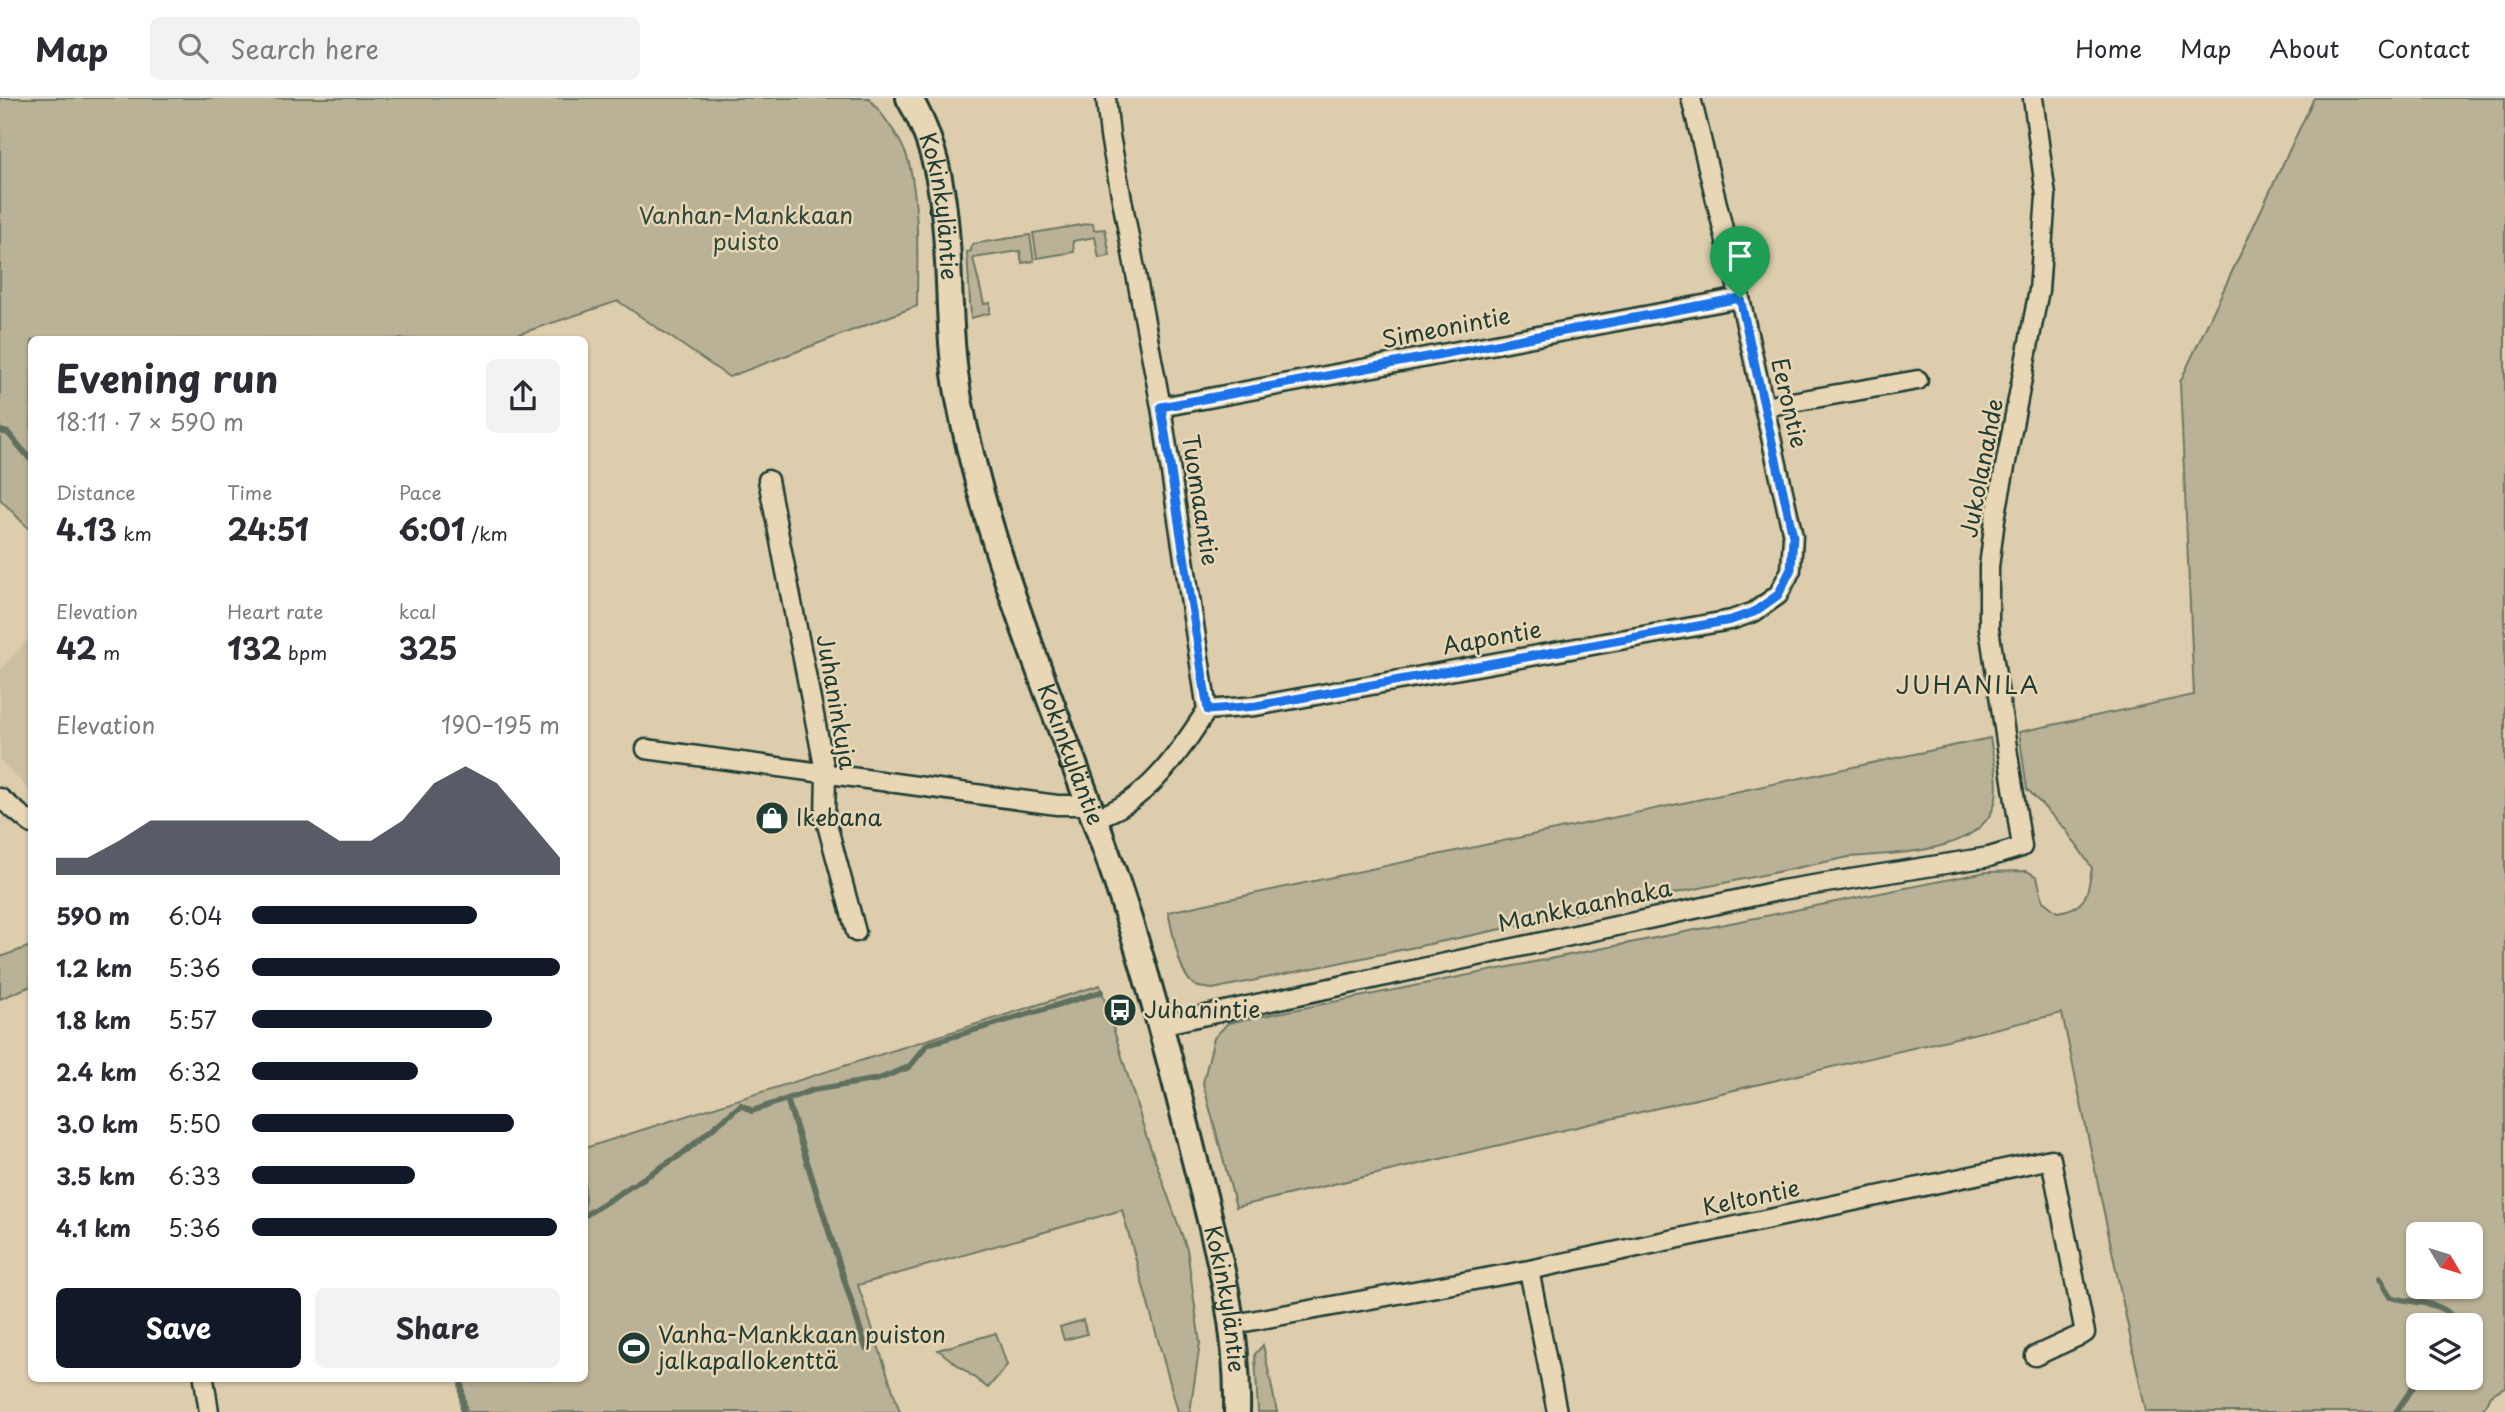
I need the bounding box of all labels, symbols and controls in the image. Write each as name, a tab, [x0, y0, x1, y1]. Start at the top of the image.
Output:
search box	[150, 17, 640, 80]
text: Map	[35, 23, 108, 73]
icon: search	[174, 29, 212, 67]
text: Search here	[230, 29, 379, 68]
text: Home	[2075, 30, 2142, 66]
text: Map	[2180, 30, 2231, 66]
text: About	[2269, 30, 2339, 66]
text: Contact	[2377, 30, 2470, 66]
street label: Kokinkyläntie	[911, 127, 968, 281]
park label: Vanhan-Mankkaan puisto	[639, 197, 853, 258]
pin	[1710, 226, 1770, 298]
icon: arrive	[1721, 237, 1759, 275]
street label: Simeonintie	[1378, 297, 1513, 356]
text: Evening run	[56, 349, 278, 406]
street label: Eerontie	[1763, 354, 1818, 451]
button: share	[486, 359, 560, 433]
street label: Jukolanahde	[1950, 395, 2011, 540]
text: 18:11 · 7 × 590 m	[56, 404, 244, 439]
street label: Tuomaantie	[1174, 432, 1229, 568]
text: Distance	[56, 478, 136, 506]
text: Time	[227, 478, 272, 506]
text: Pace	[399, 478, 442, 506]
text: 4.13	[56, 506, 117, 551]
text: 24:51	[227, 506, 309, 551]
text: 6:01	[399, 506, 465, 551]
text: km	[117, 519, 152, 547]
text: /km	[465, 519, 508, 547]
text: Elevation	[56, 597, 138, 625]
text: Heart rate	[227, 597, 323, 625]
text: kcal	[399, 597, 437, 625]
street label: Aapontie	[1440, 611, 1544, 662]
text: 42	[56, 625, 97, 670]
text: 132	[227, 625, 282, 670]
text: 325	[399, 625, 458, 670]
street label: Juhaninkuja	[808, 631, 867, 773]
text: m	[97, 638, 120, 666]
text: bpm	[282, 638, 327, 666]
district label: JUHANILA	[1896, 666, 2040, 702]
street label: Kokinkyläntie	[1029, 678, 1114, 830]
text: Elevation	[56, 707, 155, 742]
text: 190–195 m	[441, 707, 560, 742]
shop icon: Ikebana	[753, 799, 791, 837]
place label: Ikebana	[796, 799, 882, 834]
street label: Mankkaanhaka	[1494, 869, 1675, 940]
text: 590 m	[56, 898, 130, 933]
text: 6:04	[168, 898, 223, 933]
text: 1.2 km	[56, 950, 132, 985]
text: 5:36	[168, 950, 221, 985]
bus stop icon: Juhanintie	[1101, 991, 1139, 1029]
place label: Juhanintie	[1144, 991, 1260, 1026]
text: 1.8 km	[56, 1002, 131, 1037]
text: 5:57	[168, 1002, 217, 1037]
text: 2.4 km	[56, 1054, 137, 1089]
text: 6:32	[168, 1054, 222, 1089]
text: 3.0 km	[56, 1106, 138, 1141]
text: 5:50	[168, 1106, 221, 1141]
text: 3.5 km	[56, 1158, 136, 1193]
text: 6:33	[168, 1158, 221, 1193]
street label: Keltontie	[1699, 1169, 1803, 1224]
text: 4.1 km	[56, 1210, 131, 1245]
text: 5:36	[168, 1210, 221, 1245]
street label: Kokinkyläntie	[1196, 1222, 1255, 1374]
north arrow	[2406, 1222, 2483, 1298]
map controls	[2406, 1222, 2483, 1390]
button: Save	[56, 1288, 301, 1368]
button: Share	[315, 1288, 560, 1368]
button: layers	[2406, 1313, 2483, 1390]
place label: Vanha-Mankkaan puiston jalkapallokenttä	[656, 1316, 946, 1377]
sports icon: Vanha-Mankkaan puiston jalkapallokenttä	[615, 1329, 653, 1367]

